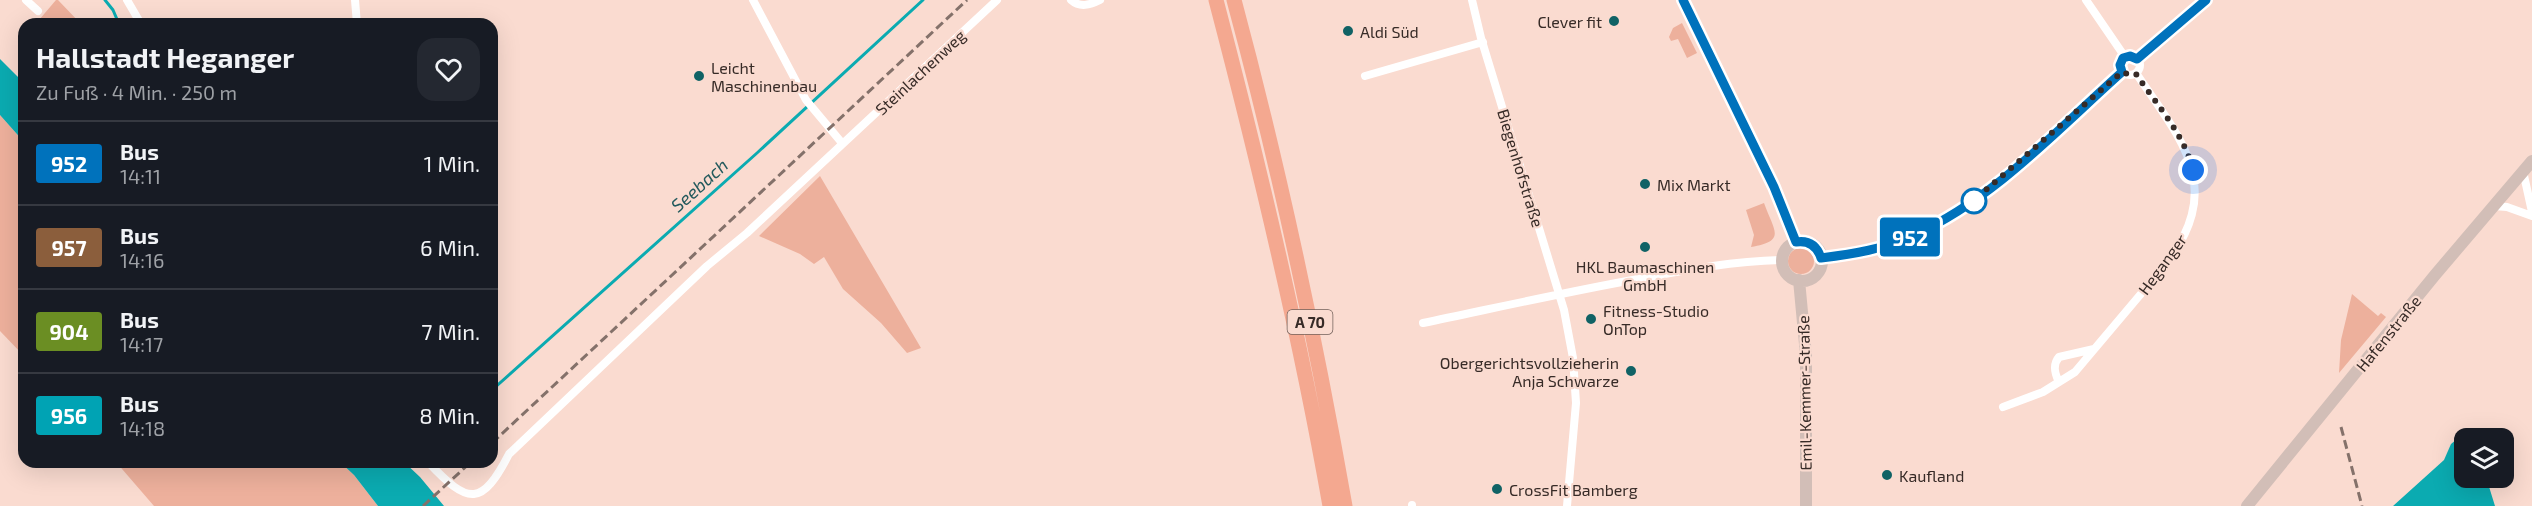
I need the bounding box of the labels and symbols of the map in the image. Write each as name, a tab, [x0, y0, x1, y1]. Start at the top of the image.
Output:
place label: Clever fit	[1537, 12, 1602, 31]
marker: Clever fit	[1607, 14, 1621, 28]
place label: Aldi Süd	[1360, 22, 1419, 41]
marker: Aldi Süd	[1341, 24, 1355, 38]
street label: Steinlachenweg	[871, 25, 969, 119]
place label: Leicht Maschinenbau	[711, 58, 817, 95]
marker: Leicht Maschinenbau	[692, 69, 706, 83]
street label: Biegenhofstraße	[1494, 107, 1548, 229]
water label: Seebach	[666, 154, 732, 216]
your location	[2178, 155, 2208, 185]
place label: Mix Markt	[1657, 175, 1731, 194]
marker: Mix Markt	[1638, 177, 1652, 191]
unlabelled marker	[1961, 188, 1987, 214]
line badge: 952	[1876, 218, 1944, 256]
street label: Heganger	[2134, 230, 2191, 298]
marker: HKL Baumaschinen GmbH	[1638, 240, 1652, 254]
place label: HKL Baumaschinen GmbH	[1576, 257, 1714, 294]
street label: Hafenstraße	[2352, 291, 2424, 375]
place label: Fitness-Studio OnTop	[1603, 301, 1709, 338]
road number: A 70	[1288, 310, 1332, 334]
marker: Fitness-Studio OnTop	[1584, 312, 1598, 326]
street label: Emil-Kemmer-Straße	[1793, 315, 1815, 471]
place label: Obergerichtsvollzieherin Anja Schwarze	[1440, 353, 1619, 391]
marker: Obergerichtsvollzieherin Anja Schwarze	[1624, 364, 1638, 378]
place label: Kaufland	[1899, 466, 1964, 485]
marker: Kaufland	[1880, 468, 1894, 482]
place label: CrossFit Bamberg	[1509, 480, 1638, 499]
marker: CrossFit Bamberg	[1490, 482, 1504, 496]

